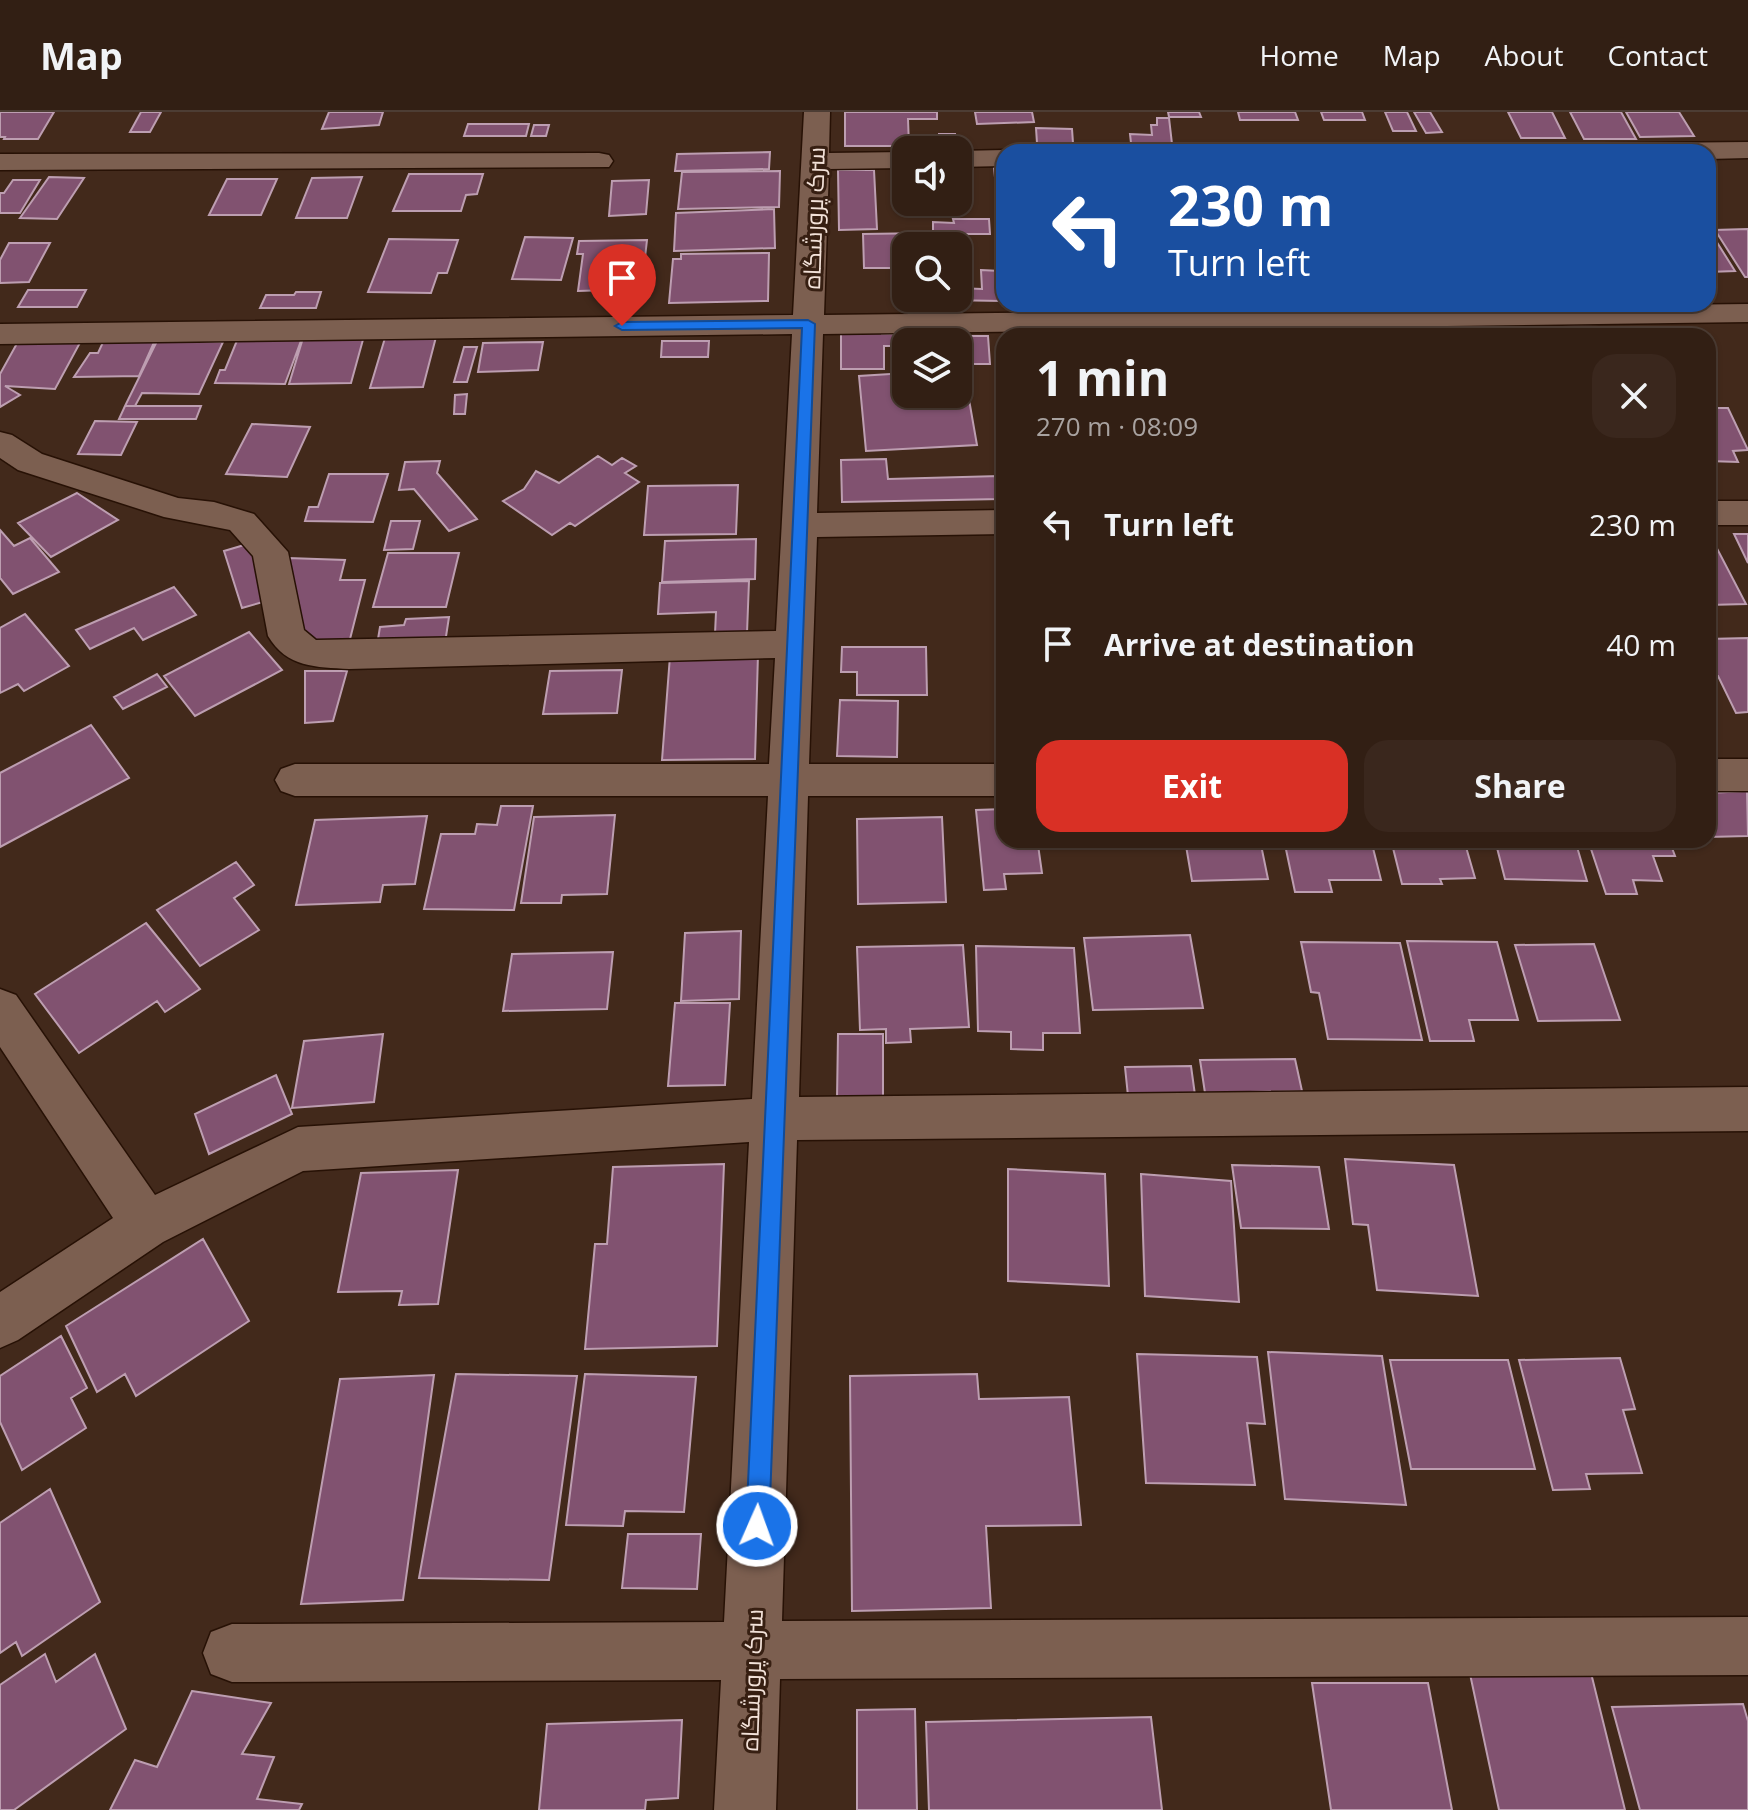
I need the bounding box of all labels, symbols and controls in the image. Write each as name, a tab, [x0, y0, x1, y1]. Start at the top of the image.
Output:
text: Map	[40, 29, 123, 81]
text: Home	[1260, 36, 1339, 74]
text: Map	[1383, 36, 1441, 74]
text: About	[1485, 36, 1563, 74]
text: Contact	[1607, 36, 1708, 74]
map controls	[892, 136, 972, 408]
button: sound	[892, 136, 972, 216]
street label: سرک پرورشگاه	[794, 146, 833, 290]
text: 230 m	[1168, 166, 1334, 242]
icon: left	[1036, 176, 1140, 280]
button: search	[892, 232, 972, 312]
text: Turn left	[1168, 238, 1310, 287]
pin	[588, 244, 656, 326]
icon: arrive	[600, 256, 644, 300]
button: layers	[892, 328, 972, 408]
text: 1 min	[1036, 345, 1169, 410]
button: close	[1592, 354, 1676, 438]
text: 270 m · 08:09	[1036, 408, 1198, 444]
icon: left	[1036, 502, 1080, 546]
text: Turn left	[1104, 504, 1234, 545]
text: 230 m	[1589, 504, 1676, 545]
icon: arrive	[1036, 622, 1080, 666]
text: Arrive at destination	[1104, 624, 1415, 665]
text: 40 m	[1606, 624, 1676, 665]
button: Exit	[1036, 740, 1348, 832]
button: Share	[1364, 740, 1676, 832]
position arrow	[715, 1484, 799, 1568]
street label: سرک پرورشگاه	[732, 1608, 771, 1752]

